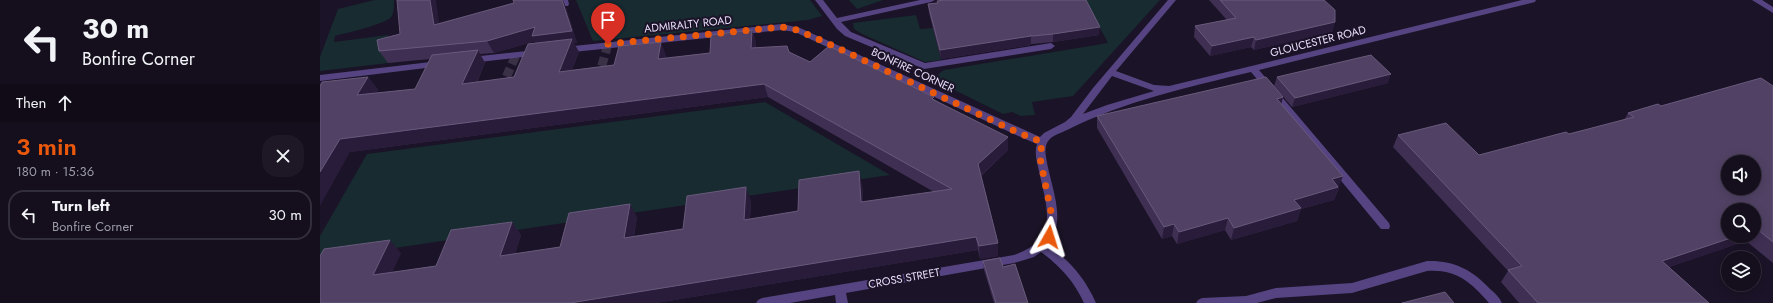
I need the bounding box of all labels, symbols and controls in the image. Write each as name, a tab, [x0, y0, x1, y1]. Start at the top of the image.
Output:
pin	[591, 3, 625, 44]
text: 30 m	[82, 8, 149, 49]
icon: arrive	[597, 9, 619, 31]
street label: ADMIRALTY ROAD	[643, 11, 733, 37]
icon: left	[16, 16, 68, 68]
street label: GLOUCESTER ROAD	[1268, 21, 1368, 61]
street label: BONFIRE CORNER	[869, 44, 958, 97]
text: Bonfire Corner	[82, 46, 195, 72]
text: Then	[16, 92, 46, 114]
icon: ahead	[54, 92, 76, 114]
text: 3 min	[16, 129, 77, 164]
button: close	[262, 135, 304, 177]
map controls	[1721, 155, 1761, 291]
button: sound	[1721, 155, 1761, 195]
text: 180 m · 15:36	[16, 162, 94, 181]
text: Turn left	[52, 195, 110, 217]
button: search	[1721, 203, 1761, 243]
icon: left	[18, 204, 40, 226]
text: 30 m	[269, 204, 302, 226]
position arrow	[1028, 216, 1070, 258]
text: Bonfire Corner	[52, 217, 134, 236]
button: layers	[1721, 251, 1761, 291]
street label: CROSS STREET	[867, 264, 941, 292]

